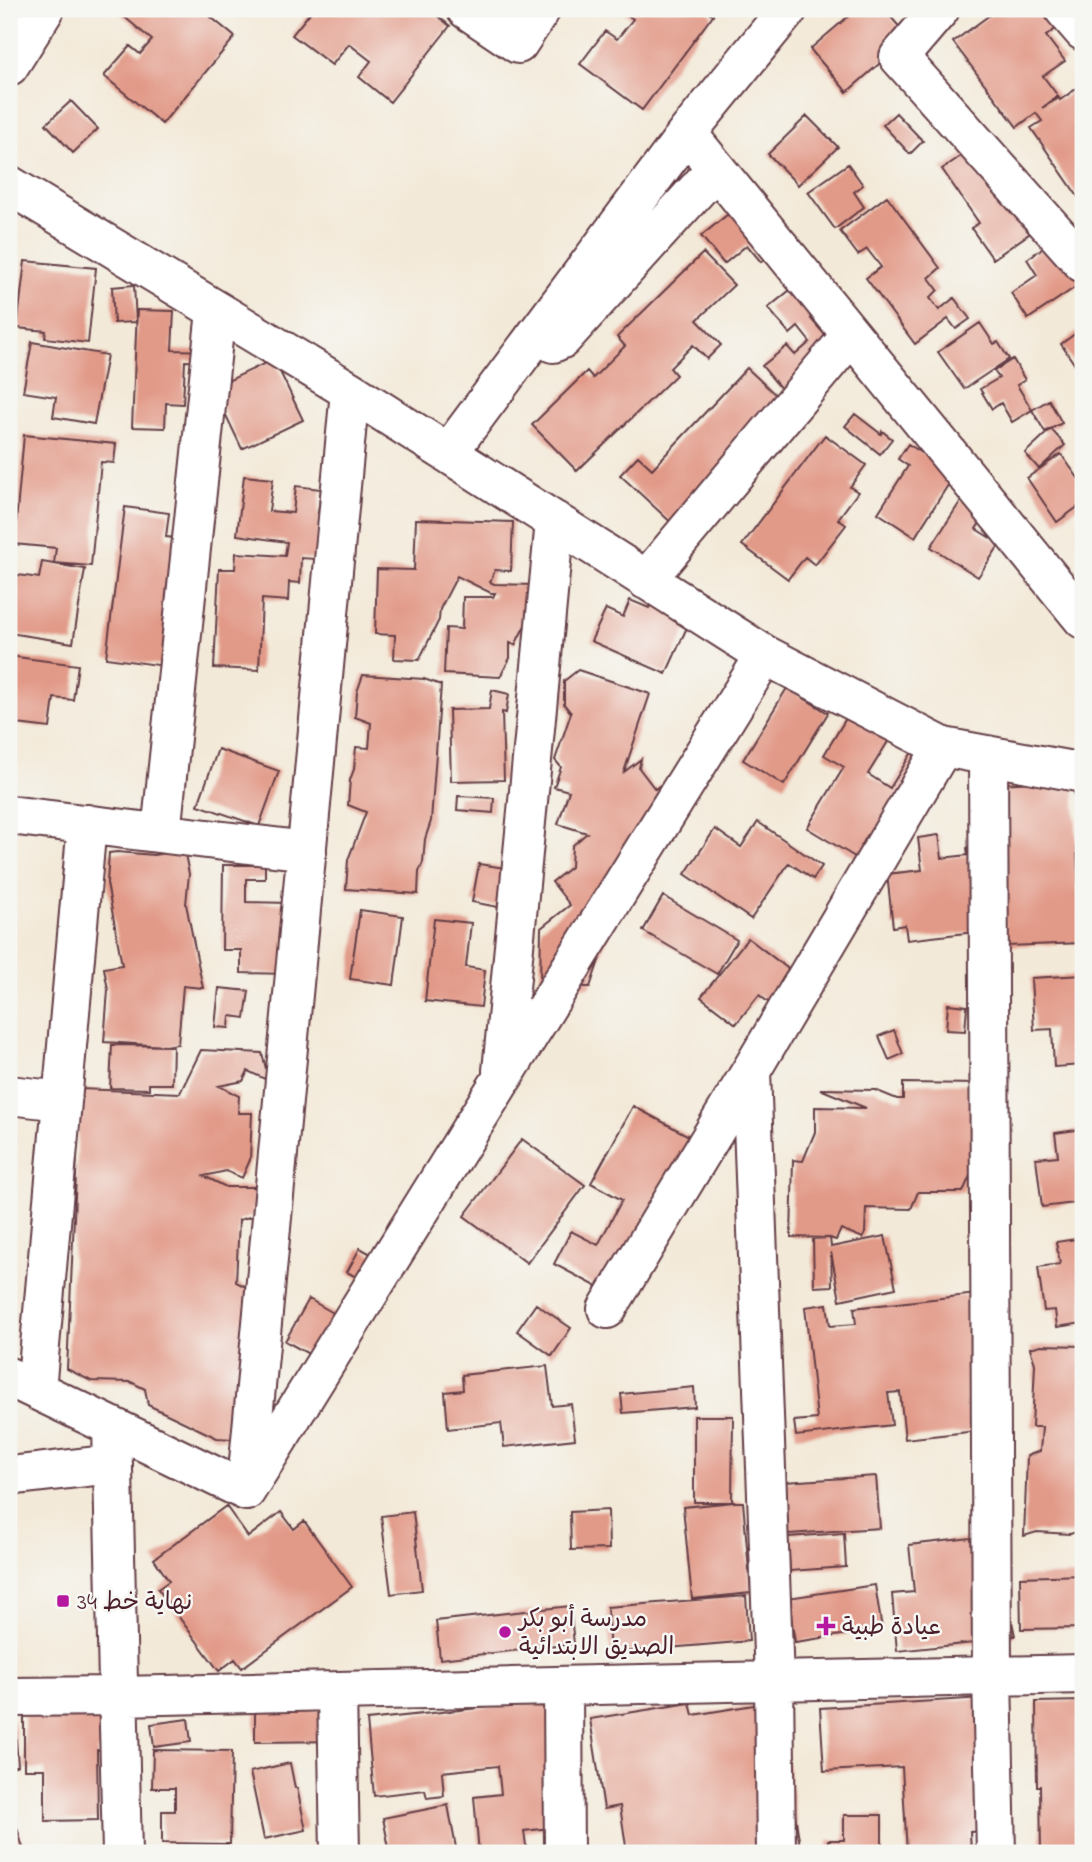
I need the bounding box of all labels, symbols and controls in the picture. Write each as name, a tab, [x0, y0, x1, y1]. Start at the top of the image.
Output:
place label: نهاية خط 34	[77, 1586, 192, 1621]
marker: نهاية خط 34	[55, 1593, 71, 1609]
place label: مدرسة أبو بكر الصديق الابتدائية	[517, 1603, 674, 1666]
place label: عيادة طبية	[842, 1611, 941, 1646]
marker: عيادة طبية	[816, 1616, 836, 1636]
marker: مدرسة أبو بكر الصديق الابتدائية	[497, 1624, 513, 1640]

